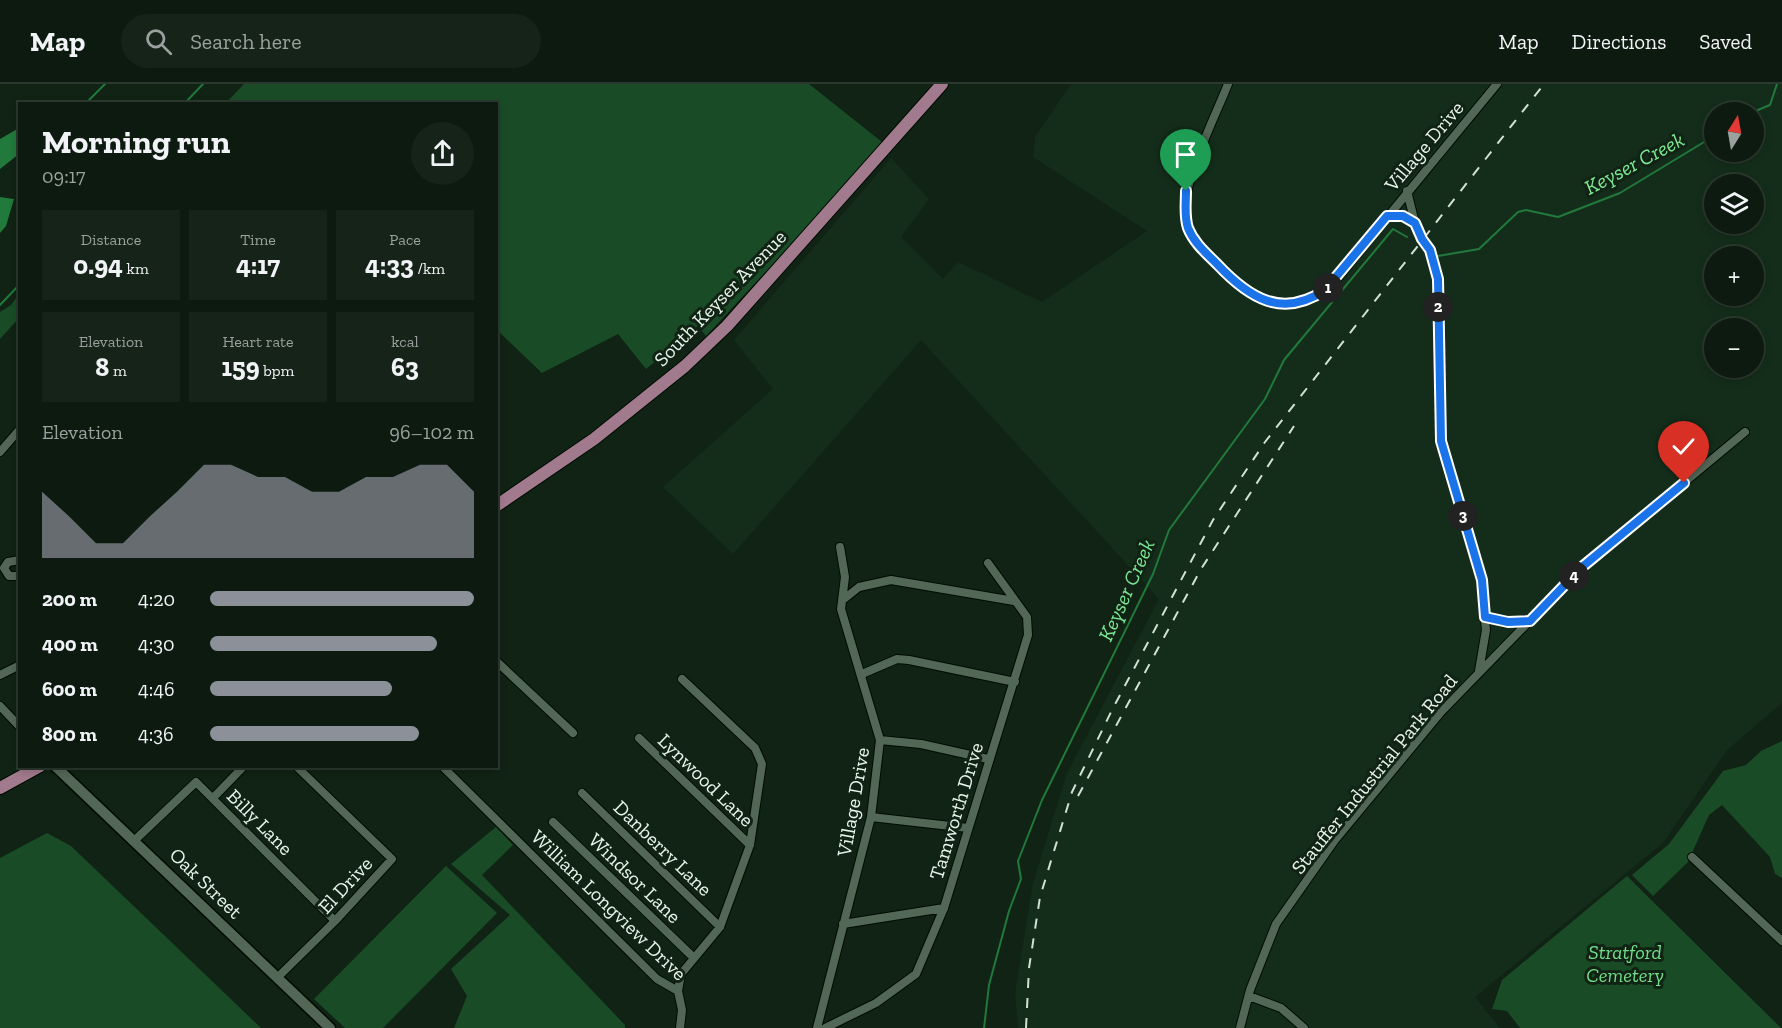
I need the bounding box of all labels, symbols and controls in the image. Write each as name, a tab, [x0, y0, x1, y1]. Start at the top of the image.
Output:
search box	[121, 14, 541, 68]
text: Map	[30, 25, 85, 58]
icon: search	[142, 25, 175, 58]
text: Search here	[190, 28, 302, 55]
text: Map	[1499, 29, 1539, 54]
text: Directions	[1572, 29, 1666, 54]
text: Saved	[1699, 29, 1752, 54]
street label: Village Drive	[1379, 96, 1469, 197]
north arrow	[1704, 102, 1764, 162]
map controls	[1704, 102, 1764, 378]
text: Morning run	[42, 122, 230, 161]
button: share	[411, 122, 474, 185]
water label: Keyser Creek	[1580, 126, 1688, 200]
pin	[1160, 129, 1211, 191]
icon: arrive	[1169, 138, 1202, 171]
text: 09:17	[42, 164, 85, 188]
button: layers	[1704, 174, 1764, 234]
street label: South Keyser Avenue	[649, 225, 791, 371]
text: Distance	[81, 230, 141, 249]
text: Time	[240, 230, 276, 249]
text: Pace	[389, 230, 421, 249]
button: +	[1704, 246, 1764, 306]
text: 0.94	[73, 249, 123, 281]
text: 4:17	[236, 249, 280, 281]
text: 4:33	[365, 249, 414, 281]
text: km	[123, 259, 149, 278]
text: /km	[414, 259, 445, 278]
pin: 1	[1313, 273, 1343, 303]
text: 1	[1325, 278, 1331, 297]
pin: 2	[1423, 292, 1453, 322]
text: 2	[1434, 297, 1442, 316]
button: −	[1704, 318, 1764, 378]
text: Elevation	[79, 332, 143, 351]
text: Heart rate	[222, 332, 294, 351]
text: kcal	[391, 332, 419, 351]
text: 8	[95, 351, 109, 383]
text: 159	[222, 351, 260, 383]
text: 63	[391, 351, 419, 383]
text: m	[109, 361, 127, 380]
text: bpm	[260, 361, 294, 380]
text: Elevation	[42, 420, 123, 444]
text: 96–102 m	[389, 420, 474, 444]
pin	[1658, 421, 1709, 483]
icon: check	[1667, 430, 1700, 463]
pin: 3	[1448, 501, 1478, 531]
text: 3	[1459, 506, 1467, 525]
water label: Keyser Creek	[1092, 535, 1160, 645]
pin: 4	[1559, 561, 1589, 591]
text: 4	[1569, 566, 1579, 585]
text: 200 m	[42, 587, 97, 611]
text: 4:20	[138, 587, 175, 611]
text: 400 m	[42, 632, 98, 656]
text: 4:30	[138, 632, 175, 656]
street label: Stauffer Industrial Park Road	[1286, 669, 1462, 879]
text: 600 m	[42, 677, 97, 701]
text: 4:46	[138, 677, 175, 701]
text: 800 m	[42, 722, 97, 746]
text: 4:36	[138, 722, 174, 746]
street label: Lynwood Lane	[653, 728, 759, 832]
street label: Tamworth Drive	[924, 740, 988, 882]
street label: Village Drive	[831, 746, 874, 859]
street label: Billy Lane	[222, 784, 298, 860]
street label: Danberry Lane	[609, 795, 717, 901]
street label: William Longview Drive	[526, 825, 692, 985]
street label: Windsor Lane	[584, 828, 686, 928]
street label: Oak Street	[165, 842, 248, 924]
street label: El Drive	[313, 852, 377, 918]
park label: Stratford Cemetery	[1586, 940, 1664, 987]

